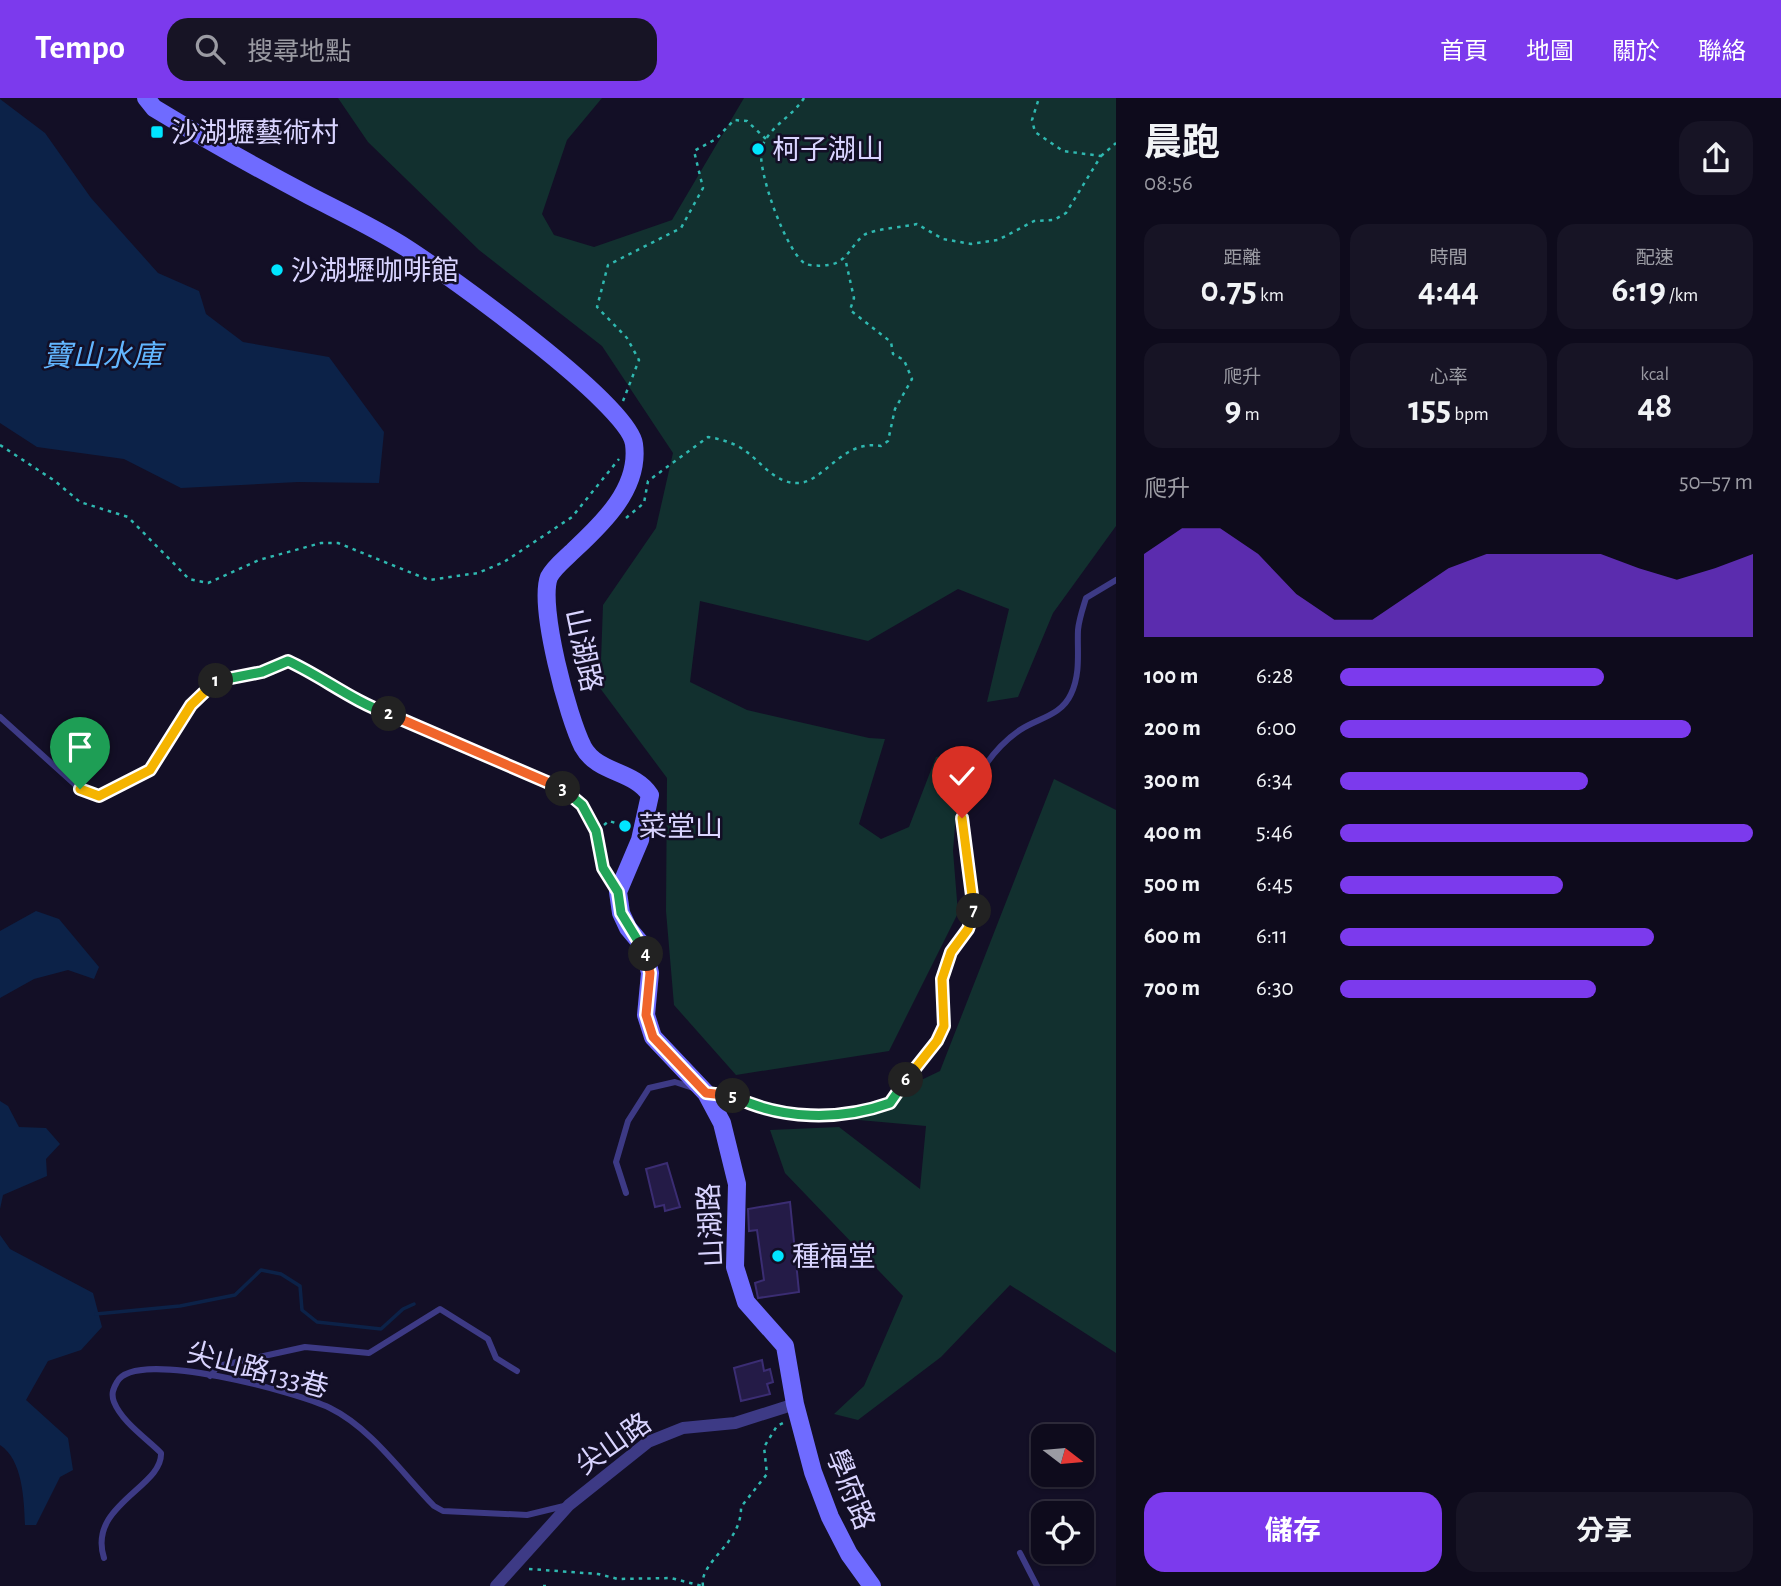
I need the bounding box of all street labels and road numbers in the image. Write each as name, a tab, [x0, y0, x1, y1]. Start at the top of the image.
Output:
street label: 山湖路	[560, 606, 606, 694]
street label: 山湖路	[694, 1182, 728, 1268]
street label: 尖山路133巷	[184, 1337, 332, 1403]
street label: 尖山路	[571, 1407, 657, 1480]
street label: 學府路	[820, 1445, 880, 1534]

